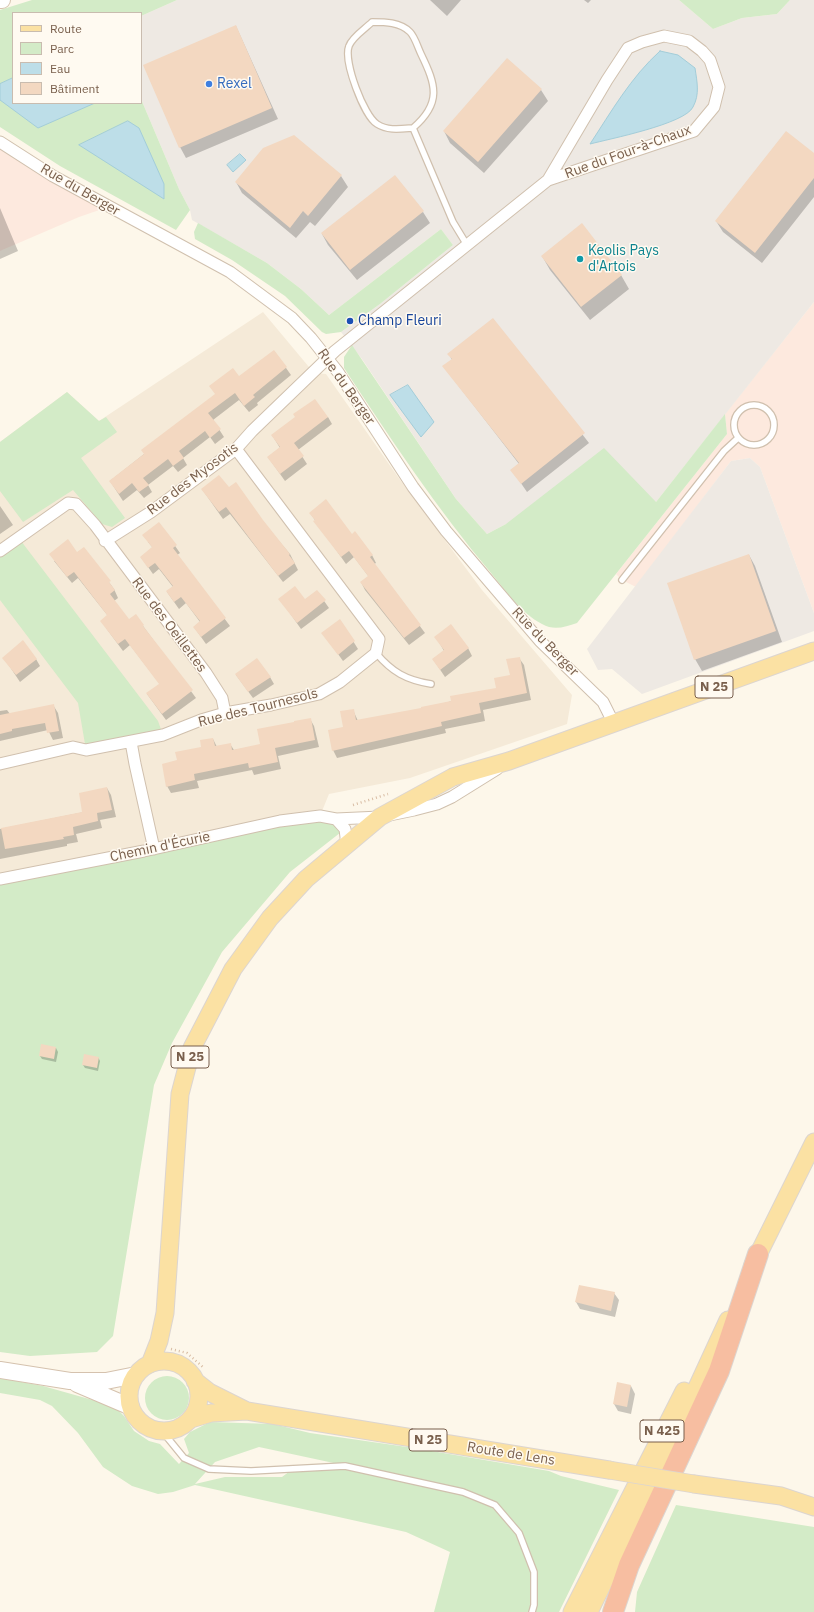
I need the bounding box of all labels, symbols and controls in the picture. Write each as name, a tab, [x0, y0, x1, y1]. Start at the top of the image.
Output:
legend	[12, 12, 142, 104]
text: Route	[50, 21, 82, 36]
text: Parc	[50, 41, 74, 56]
text: Eau	[50, 61, 70, 76]
place label: Rexel	[217, 76, 252, 92]
marker: Rexel	[204, 79, 214, 89]
text: Bâtiment	[50, 81, 100, 96]
street label: Rue du Four-à-Chaux	[562, 121, 694, 183]
street label: Rue du Berger	[37, 160, 123, 220]
place label: Keolis Pays d'Artois	[588, 243, 659, 276]
marker: Keolis Pays d'Artois	[575, 254, 585, 264]
place label: Champ Fleuri	[358, 313, 442, 329]
marker: Champ Fleuri	[345, 316, 355, 326]
street label: Rue du Berger	[314, 346, 378, 428]
street label: Rue des Myosotis	[144, 439, 242, 519]
street label: Rue des Oeillettes	[128, 574, 210, 676]
street label: Rue du Berger	[508, 604, 582, 680]
road number: N 25	[695, 676, 733, 698]
street label: Rue des Tournesols	[196, 685, 320, 731]
street label: Chemin d'Écurie	[108, 828, 212, 866]
road number: N 25	[171, 1046, 209, 1068]
road number: N 425	[640, 1420, 684, 1442]
road number: N 25	[409, 1429, 447, 1451]
street label: Route de Lens	[466, 1439, 556, 1469]

